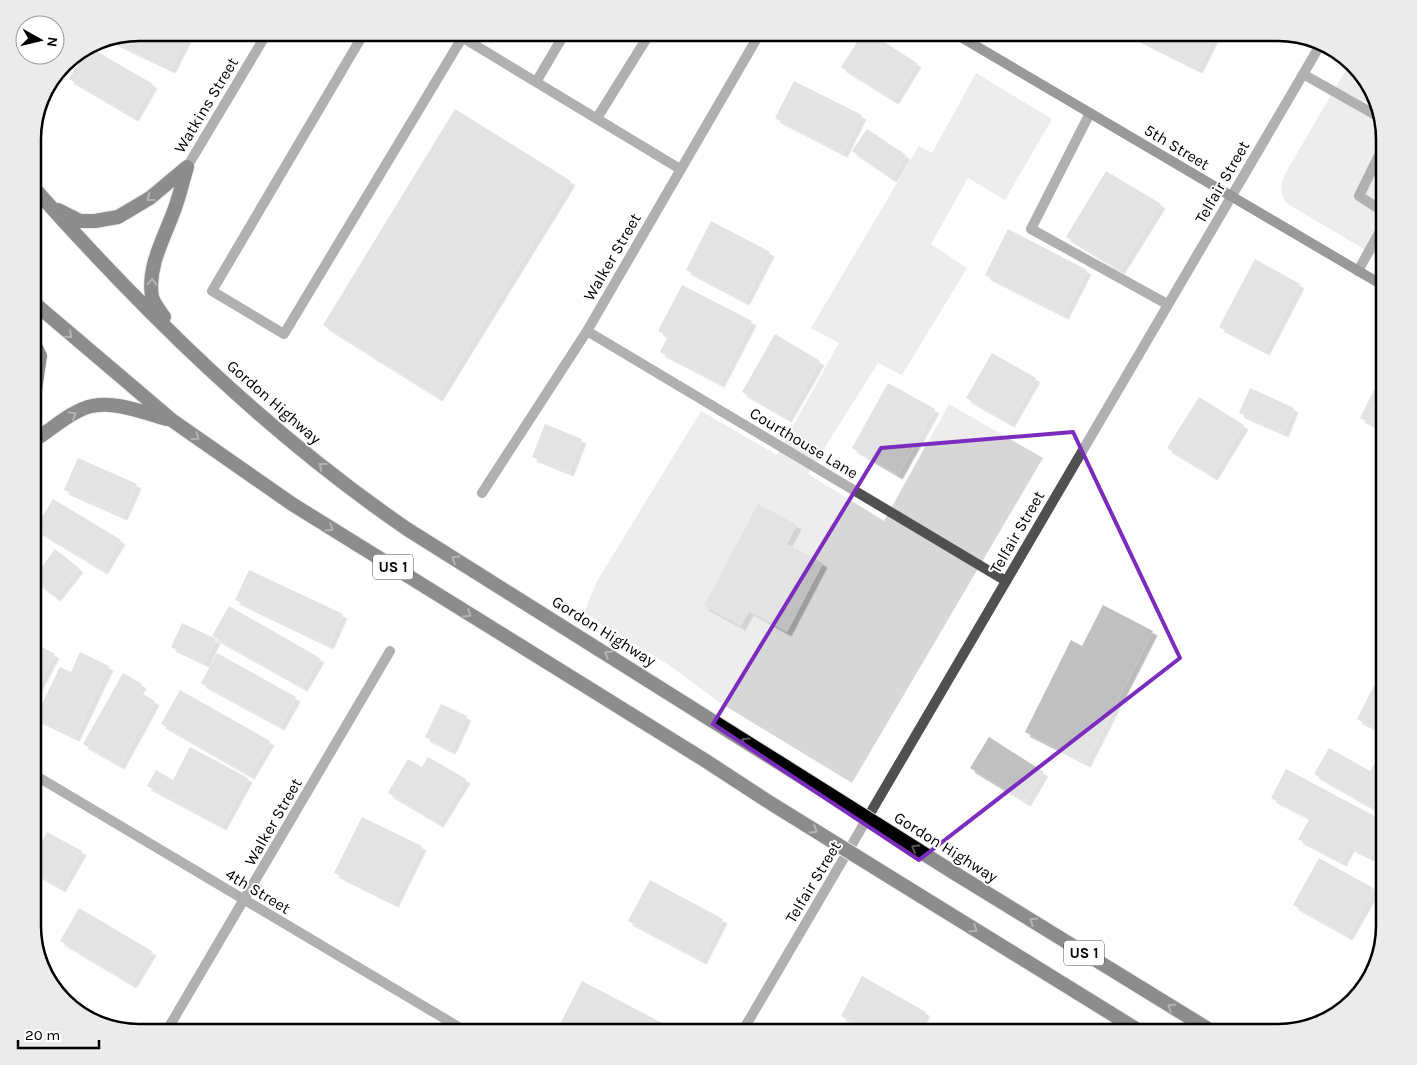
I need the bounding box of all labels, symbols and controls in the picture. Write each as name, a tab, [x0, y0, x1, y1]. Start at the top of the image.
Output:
north arrow	[15, 15, 65, 65]
text: N	[43, 36, 61, 48]
street label: Watkins Street	[170, 54, 242, 156]
street label: 5th Street	[1141, 120, 1213, 174]
street label: Telfair Street	[1191, 137, 1253, 227]
one-way arrow	[146, 192, 156, 201]
street label: Walker Street	[579, 210, 645, 304]
one-way arrow	[147, 278, 158, 286]
one-way arrow	[64, 329, 73, 338]
street label: Gordon Highway	[223, 356, 325, 448]
street label: Courthouse Lane	[747, 403, 861, 483]
one-way arrow	[68, 411, 77, 421]
one-way arrow	[190, 431, 199, 440]
one-way arrow	[318, 463, 327, 472]
street label: Telfair Street	[986, 487, 1048, 577]
one-way arrow	[325, 521, 334, 531]
road number: US 1	[373, 554, 413, 580]
one-way arrow	[451, 555, 460, 565]
street label: Gordon Highway	[549, 592, 660, 671]
one-way arrow	[463, 607, 472, 617]
one-way arrow	[604, 651, 613, 661]
one-way arrow	[742, 738, 751, 747]
street label: Walker Street	[240, 775, 306, 869]
street label: Gordon Highway	[891, 808, 1002, 887]
one-way arrow	[808, 823, 817, 833]
street label: Telfair Street	[781, 838, 845, 926]
one-way arrow	[911, 844, 920, 854]
street label: 4th Street	[222, 864, 294, 918]
one-way arrow	[1029, 918, 1038, 928]
one-way arrow	[968, 922, 977, 932]
road number: US 1	[1064, 940, 1104, 966]
one-way arrow	[1168, 1003, 1177, 1013]
scale bar	[18, 1018, 99, 1050]
text: 20 m	[25, 1026, 60, 1044]

